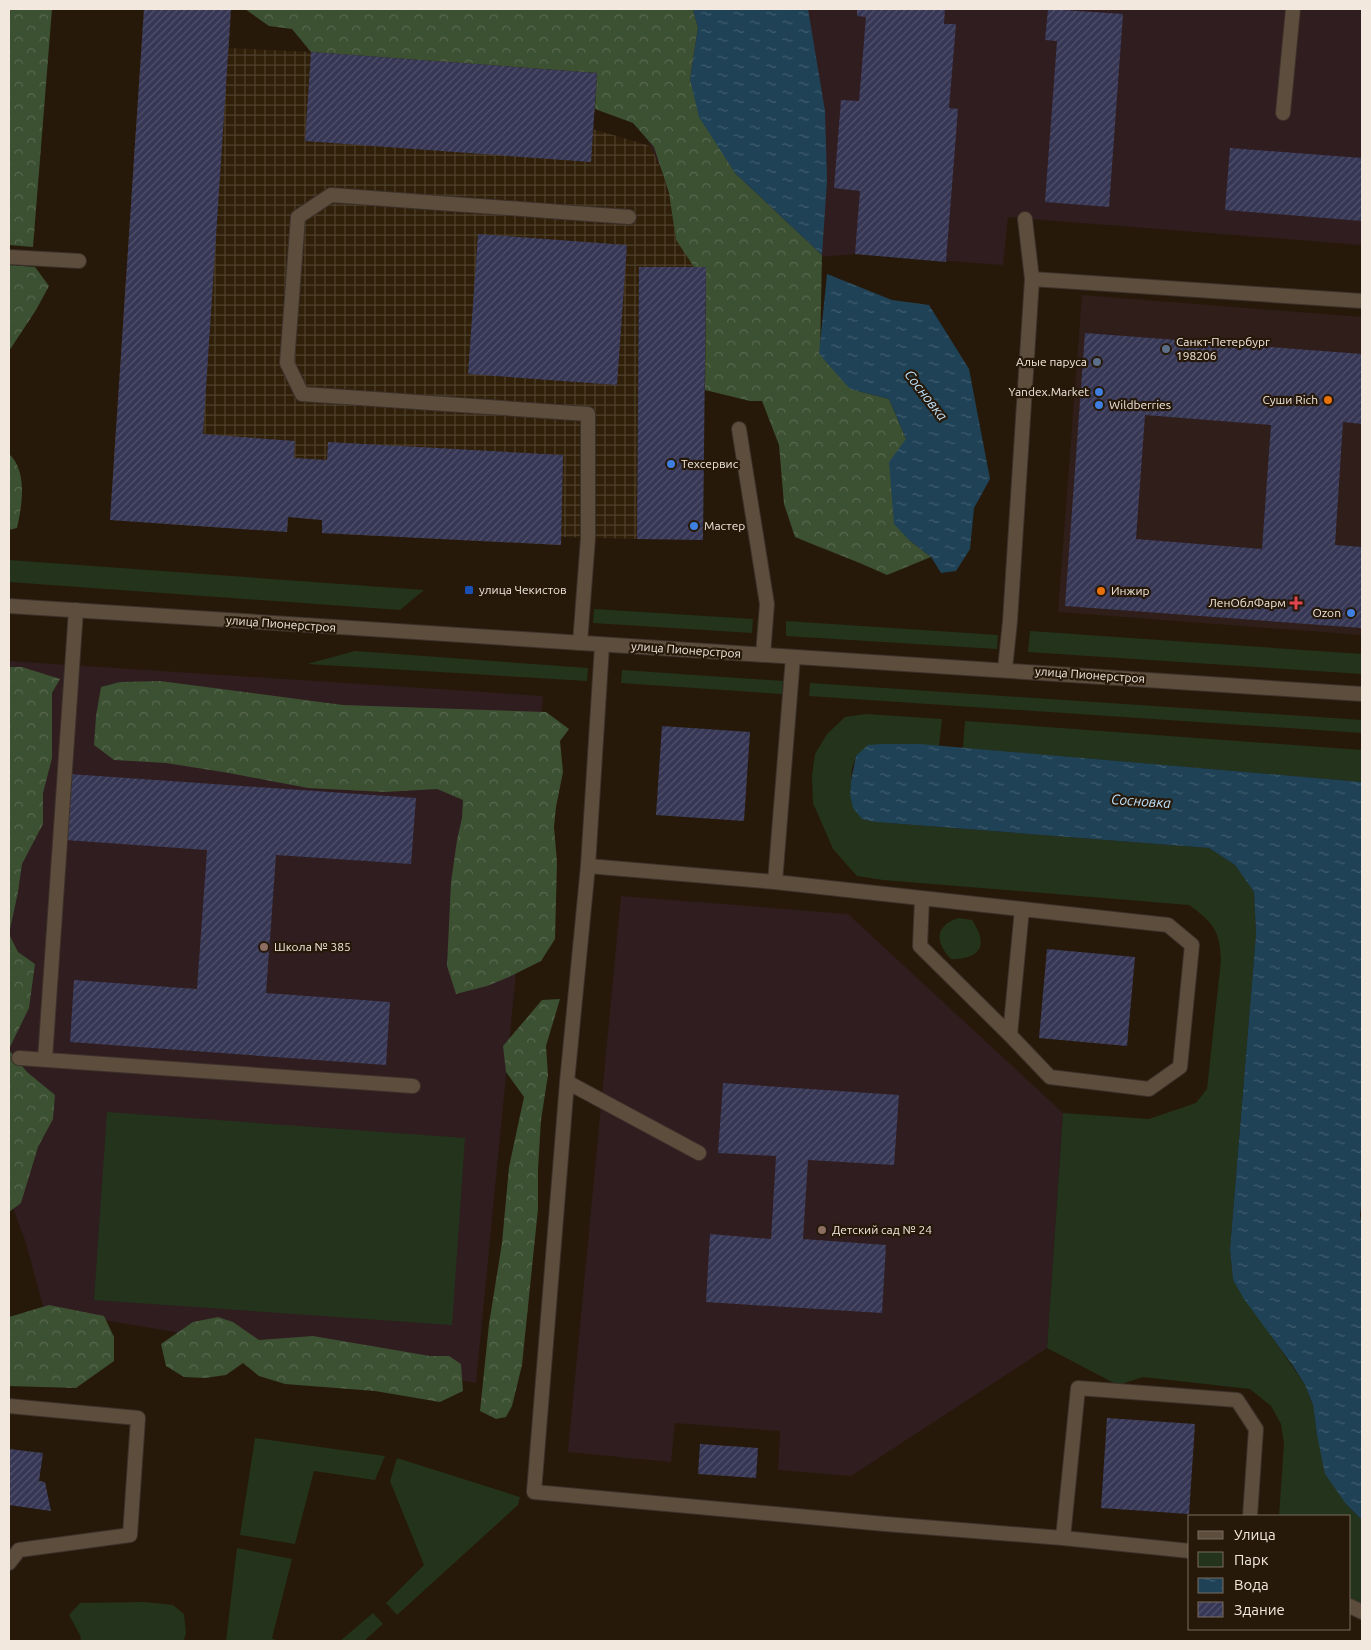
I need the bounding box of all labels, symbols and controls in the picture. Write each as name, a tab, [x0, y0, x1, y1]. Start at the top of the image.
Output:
place label: Санкт-Петербург 198206	[1176, 335, 1270, 362]
marker: Санкт-Петербург 198206	[1160, 343, 1172, 355]
place label: Алые паруса	[1016, 355, 1087, 368]
marker: Алые паруса	[1091, 356, 1103, 368]
water label: Сосновка	[901, 367, 951, 424]
place label: Yandex.Market	[1008, 385, 1089, 398]
marker: Yandex.Market	[1093, 386, 1105, 398]
place label: Суши Rich	[1262, 393, 1318, 406]
marker: Суши Rich	[1322, 394, 1334, 406]
place label: Wildberries	[1109, 398, 1171, 411]
marker: Wildberries	[1093, 399, 1105, 411]
place label: Техсервис	[681, 457, 739, 470]
marker: Техсервис	[665, 458, 677, 470]
place label: Мастер	[704, 519, 745, 532]
marker: Мастер	[688, 520, 700, 532]
place label: улица Чекистов	[479, 583, 567, 596]
marker: улица Чекистов	[463, 584, 475, 596]
place label: Инжир	[1111, 584, 1150, 597]
marker: Инжир	[1095, 585, 1107, 597]
place label: ЛенОблФарм	[1209, 596, 1286, 609]
marker: ЛенОблФарм	[1290, 597, 1302, 609]
place label: Ozon	[1312, 606, 1341, 619]
marker: Ozon	[1345, 607, 1357, 619]
street label: улица Пионерстроя	[226, 613, 336, 634]
street label: улица Пионерстроя	[631, 639, 741, 660]
street label: улица Пионерстроя	[1035, 664, 1145, 685]
water label: Сосновка	[1111, 791, 1172, 811]
place label: Школа № 385	[274, 940, 351, 953]
marker: Школа № 385	[258, 941, 270, 953]
place label: Детский сад № 24	[832, 1223, 932, 1236]
marker: Детский сад № 24	[816, 1224, 828, 1236]
legend	[1188, 1515, 1351, 1630]
text: Улица	[1234, 1526, 1276, 1543]
text: Парк	[1234, 1551, 1269, 1568]
text: Вода	[1234, 1576, 1269, 1593]
text: Здание	[1234, 1601, 1285, 1618]

